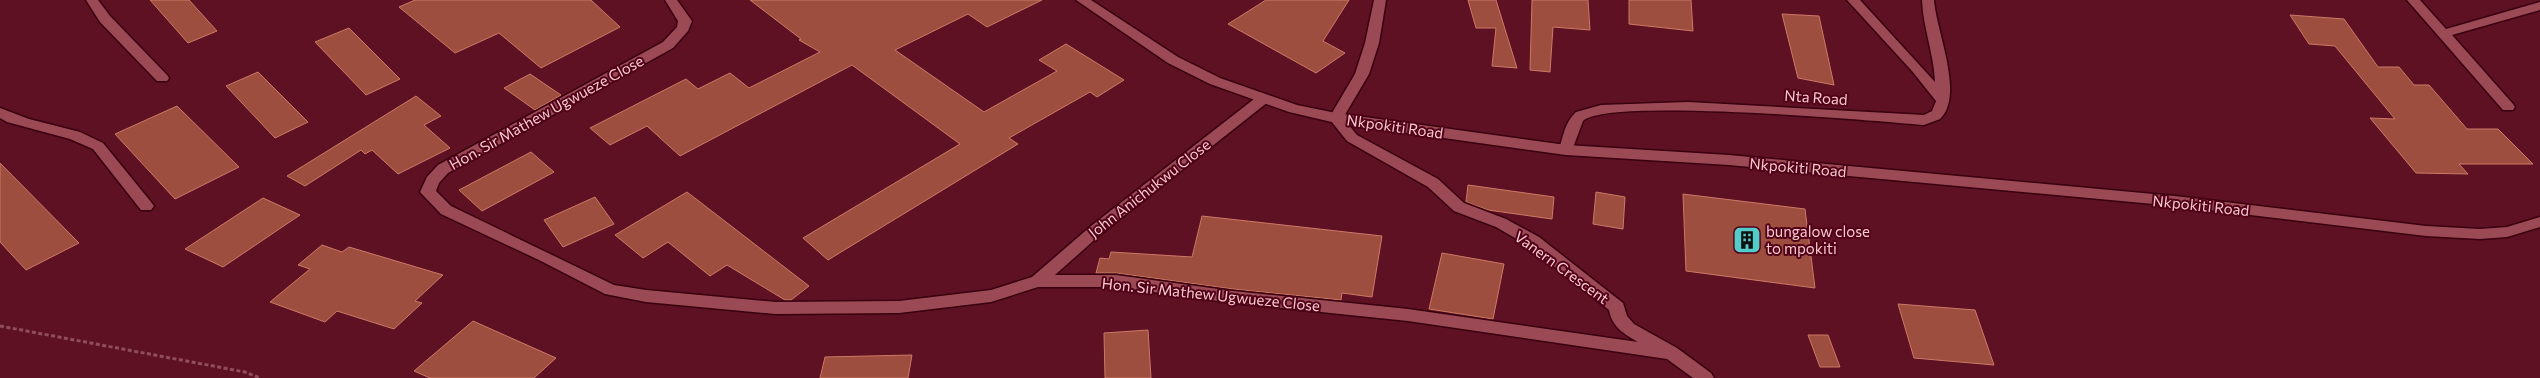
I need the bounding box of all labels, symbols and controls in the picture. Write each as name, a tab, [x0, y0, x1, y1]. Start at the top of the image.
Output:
street label: Hon. Sir Mathew Ugwueze Close	[446, 51, 646, 173]
street label: Nta Road	[1784, 86, 1848, 108]
street label: Nkpokiti Road	[1346, 110, 1444, 142]
street label: John Anichukwu Close	[1085, 135, 1214, 241]
street label: Nkpokiti Road	[1749, 154, 1847, 180]
street label: Nkpokiti Road	[2152, 191, 2250, 219]
place label: bungalow close to mpokiti	[1766, 222, 1870, 257]
building icon: bungalow close to mpokiti	[1732, 225, 1762, 255]
street label: Vanern Crescent	[1511, 227, 1613, 307]
street label: Hon. Sir Mathew Ugwueze Close	[1101, 274, 1321, 314]

